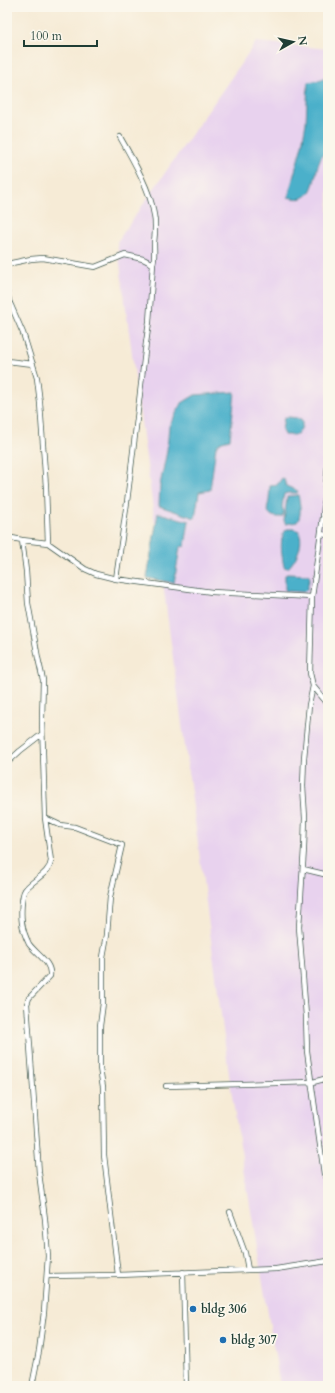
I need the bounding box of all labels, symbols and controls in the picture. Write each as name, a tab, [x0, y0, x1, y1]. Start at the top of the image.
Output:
scale bar	[24, 22, 97, 48]
north arrow	[273, 22, 313, 62]
text: 100 m	[30, 28, 63, 44]
text: N	[294, 35, 311, 47]
place label: bldg 306	[201, 1301, 247, 1317]
marker: bldg 306	[188, 1304, 198, 1314]
place label: bldg 307	[231, 1332, 277, 1348]
marker: bldg 307	[218, 1335, 228, 1345]

